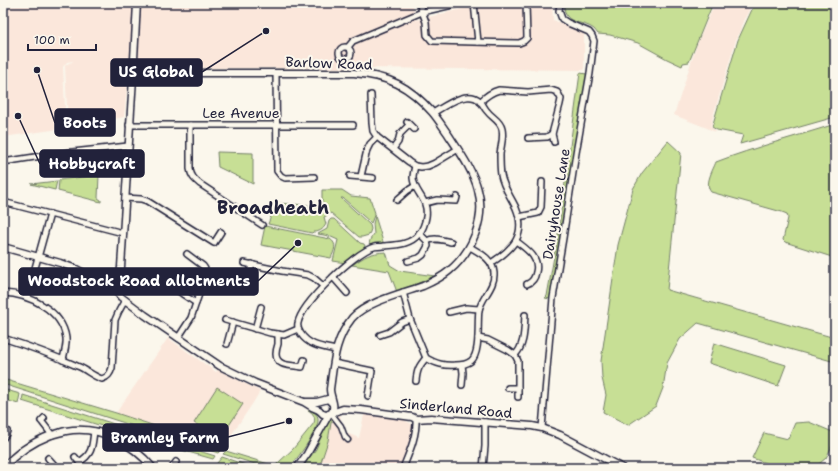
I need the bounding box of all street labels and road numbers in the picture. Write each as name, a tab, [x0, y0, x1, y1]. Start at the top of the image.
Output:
street label: Barlow Road	[285, 52, 373, 74]
street label: Lee Avenue	[202, 104, 280, 122]
street label: Dairyhouse Lane	[538, 147, 574, 261]
street label: Sinderland Road	[399, 394, 513, 422]

